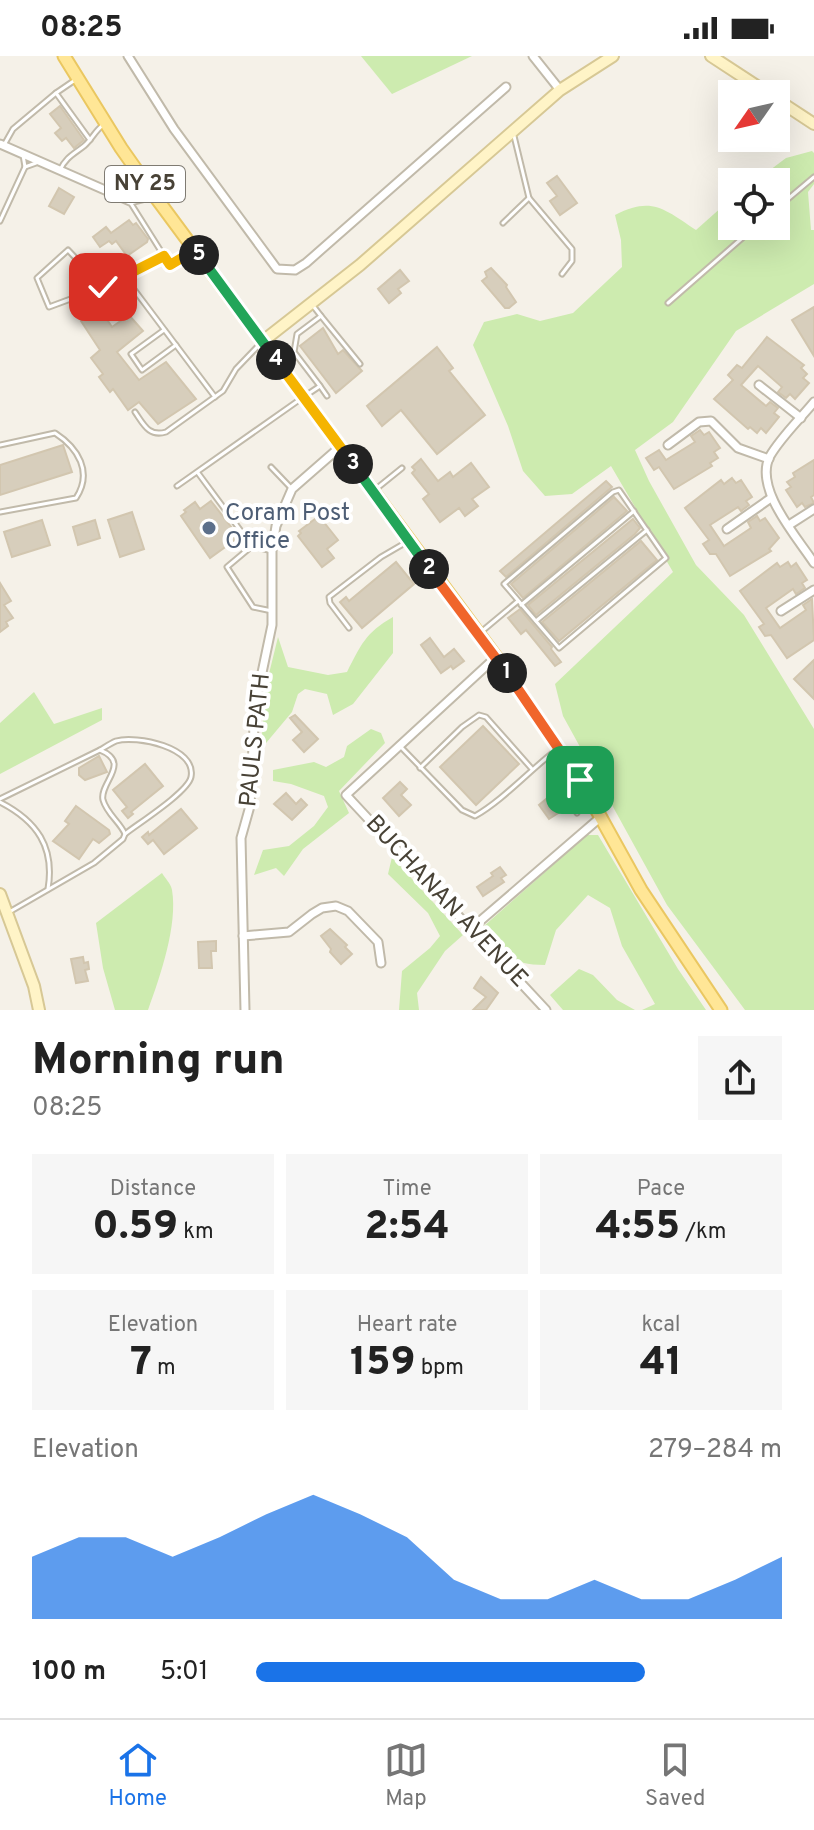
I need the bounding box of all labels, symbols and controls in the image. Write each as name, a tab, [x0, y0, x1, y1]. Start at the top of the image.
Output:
text: 08:25	[40, 10, 123, 47]
north arrow	[718, 80, 790, 152]
map controls	[718, 80, 790, 240]
road number: NY 25	[105, 166, 185, 202]
button: locate	[718, 168, 790, 240]
pin: 5	[179, 235, 219, 275]
text: 5	[192, 241, 206, 268]
pin	[69, 253, 137, 321]
icon: check	[81, 265, 125, 309]
pin: 4	[256, 340, 296, 380]
text: 4	[269, 346, 283, 373]
pin: 3	[333, 444, 373, 484]
text: 3	[346, 450, 360, 477]
place label: Coram Post Office	[225, 499, 350, 557]
marker: Coram Post Office	[200, 519, 218, 537]
pin: 2	[409, 549, 449, 589]
text: 2	[422, 555, 436, 582]
pin: 1	[487, 653, 527, 693]
text: 1	[503, 659, 511, 686]
street label: PAULS PATH	[234, 671, 278, 809]
pin	[546, 746, 614, 814]
icon: arrive	[558, 758, 602, 802]
street label: BUCHANAN AVENUE	[358, 810, 534, 994]
text: Morning run	[32, 1034, 285, 1090]
button: share	[698, 1036, 782, 1120]
text: 08:25	[32, 1092, 103, 1125]
text: Distance	[110, 1176, 196, 1203]
text: Time	[382, 1176, 432, 1203]
text: Pace	[637, 1176, 685, 1203]
text: 0.59	[92, 1203, 178, 1253]
text: 2:54	[364, 1203, 450, 1253]
text: 4:55	[596, 1203, 680, 1253]
text: km	[178, 1219, 214, 1246]
text: /km	[680, 1219, 726, 1246]
text: Elevation	[108, 1312, 198, 1339]
text: Heart rate	[357, 1312, 457, 1339]
text: kcal	[641, 1312, 681, 1339]
text: 7	[130, 1339, 152, 1389]
text: 159	[350, 1339, 416, 1389]
text: 41	[640, 1339, 682, 1389]
text: m	[152, 1355, 176, 1382]
text: bpm	[416, 1355, 464, 1382]
text: Elevation	[32, 1434, 139, 1467]
text: 279–284 m	[648, 1434, 782, 1467]
text: 100 m	[32, 1656, 106, 1689]
text: 5:01	[160, 1656, 208, 1689]
tab: Home	[109, 1738, 167, 1813]
tab: Map	[384, 1738, 428, 1813]
tab: Saved	[645, 1738, 705, 1813]

